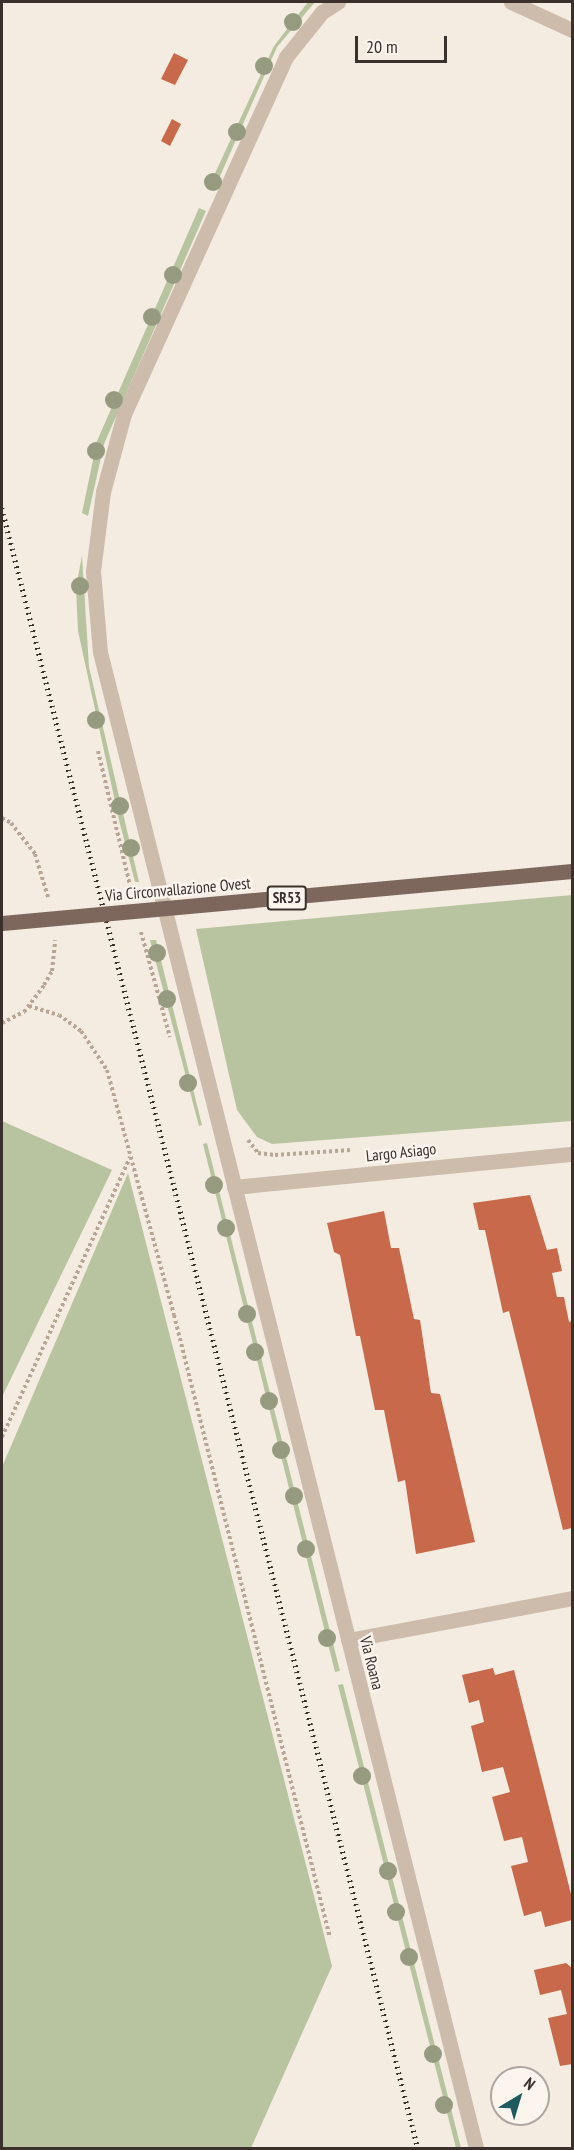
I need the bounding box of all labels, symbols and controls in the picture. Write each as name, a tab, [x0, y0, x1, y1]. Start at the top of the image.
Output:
scale bar	[358, 24, 450, 62]
text: 20 m	[366, 35, 398, 58]
street label: Via Circonvallazione Ovest	[104, 873, 252, 905]
road number: SR53	[266, 886, 308, 910]
street label: Largo Asiago	[365, 1139, 437, 1165]
street label: Via Roana	[356, 1634, 388, 1692]
north arrow	[490, 2066, 550, 2126]
text: N	[520, 2073, 539, 2094]

